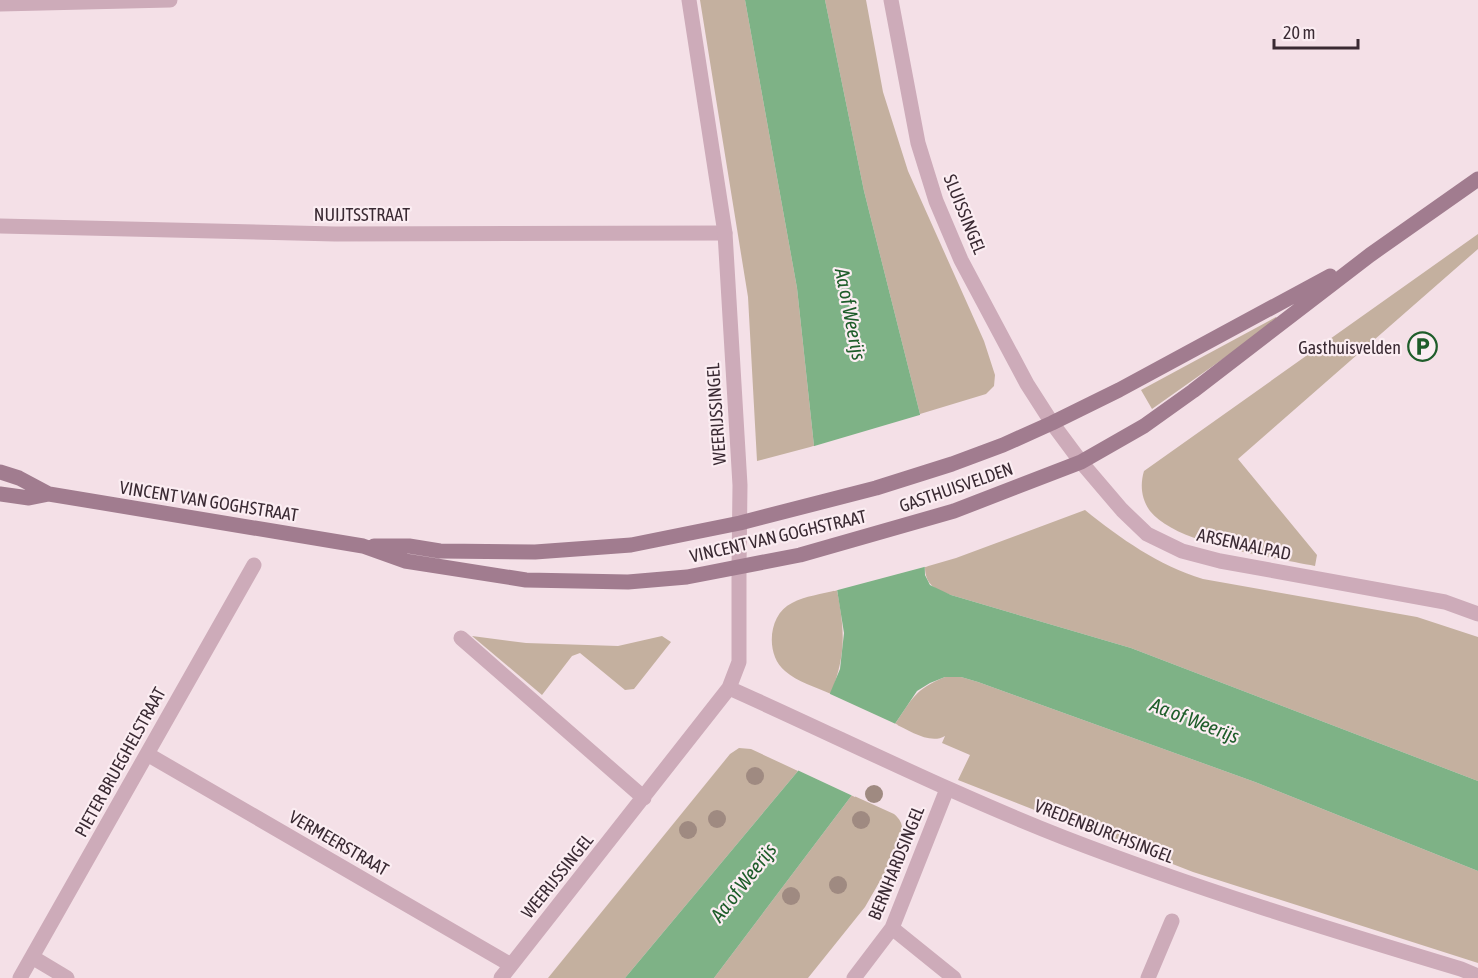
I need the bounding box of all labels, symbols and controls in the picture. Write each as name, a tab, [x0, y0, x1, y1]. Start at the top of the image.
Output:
scale bar	[1274, 12, 1358, 50]
text: 20 m	[1283, 22, 1315, 43]
street label: SLUISSINGEL	[939, 171, 991, 257]
street label: NUIJTSSTRAAT	[314, 204, 410, 225]
water label: Aa of Weerijs	[831, 265, 871, 362]
parking icon: Gasthuisvelden	[1406, 331, 1438, 363]
place label: Gasthuisvelden	[1298, 337, 1401, 358]
street label: WEERIJSSINGEL	[702, 362, 730, 466]
street label: GASTHUISVELDEN	[896, 458, 1016, 516]
street label: VINCENT VAN GOGHSTRAAT	[118, 477, 300, 526]
street label: VINCENT VAN GOGHSTRAAT	[688, 505, 868, 567]
street label: ARSENAALPAD	[1195, 524, 1293, 564]
street label: PIETER BRUEGHELSTRAAT	[70, 683, 170, 840]
water label: Aa of Weerijs	[1146, 692, 1243, 747]
street label: VREDENBURCHSINGEL	[1031, 795, 1177, 867]
street label: BERNHARDSINGEL	[864, 803, 928, 923]
street label: VERMEERSTRAAT	[286, 806, 392, 880]
street label: WEERIJSSINGEL	[517, 830, 597, 922]
water label: Aa of Weerijs	[705, 838, 781, 927]

